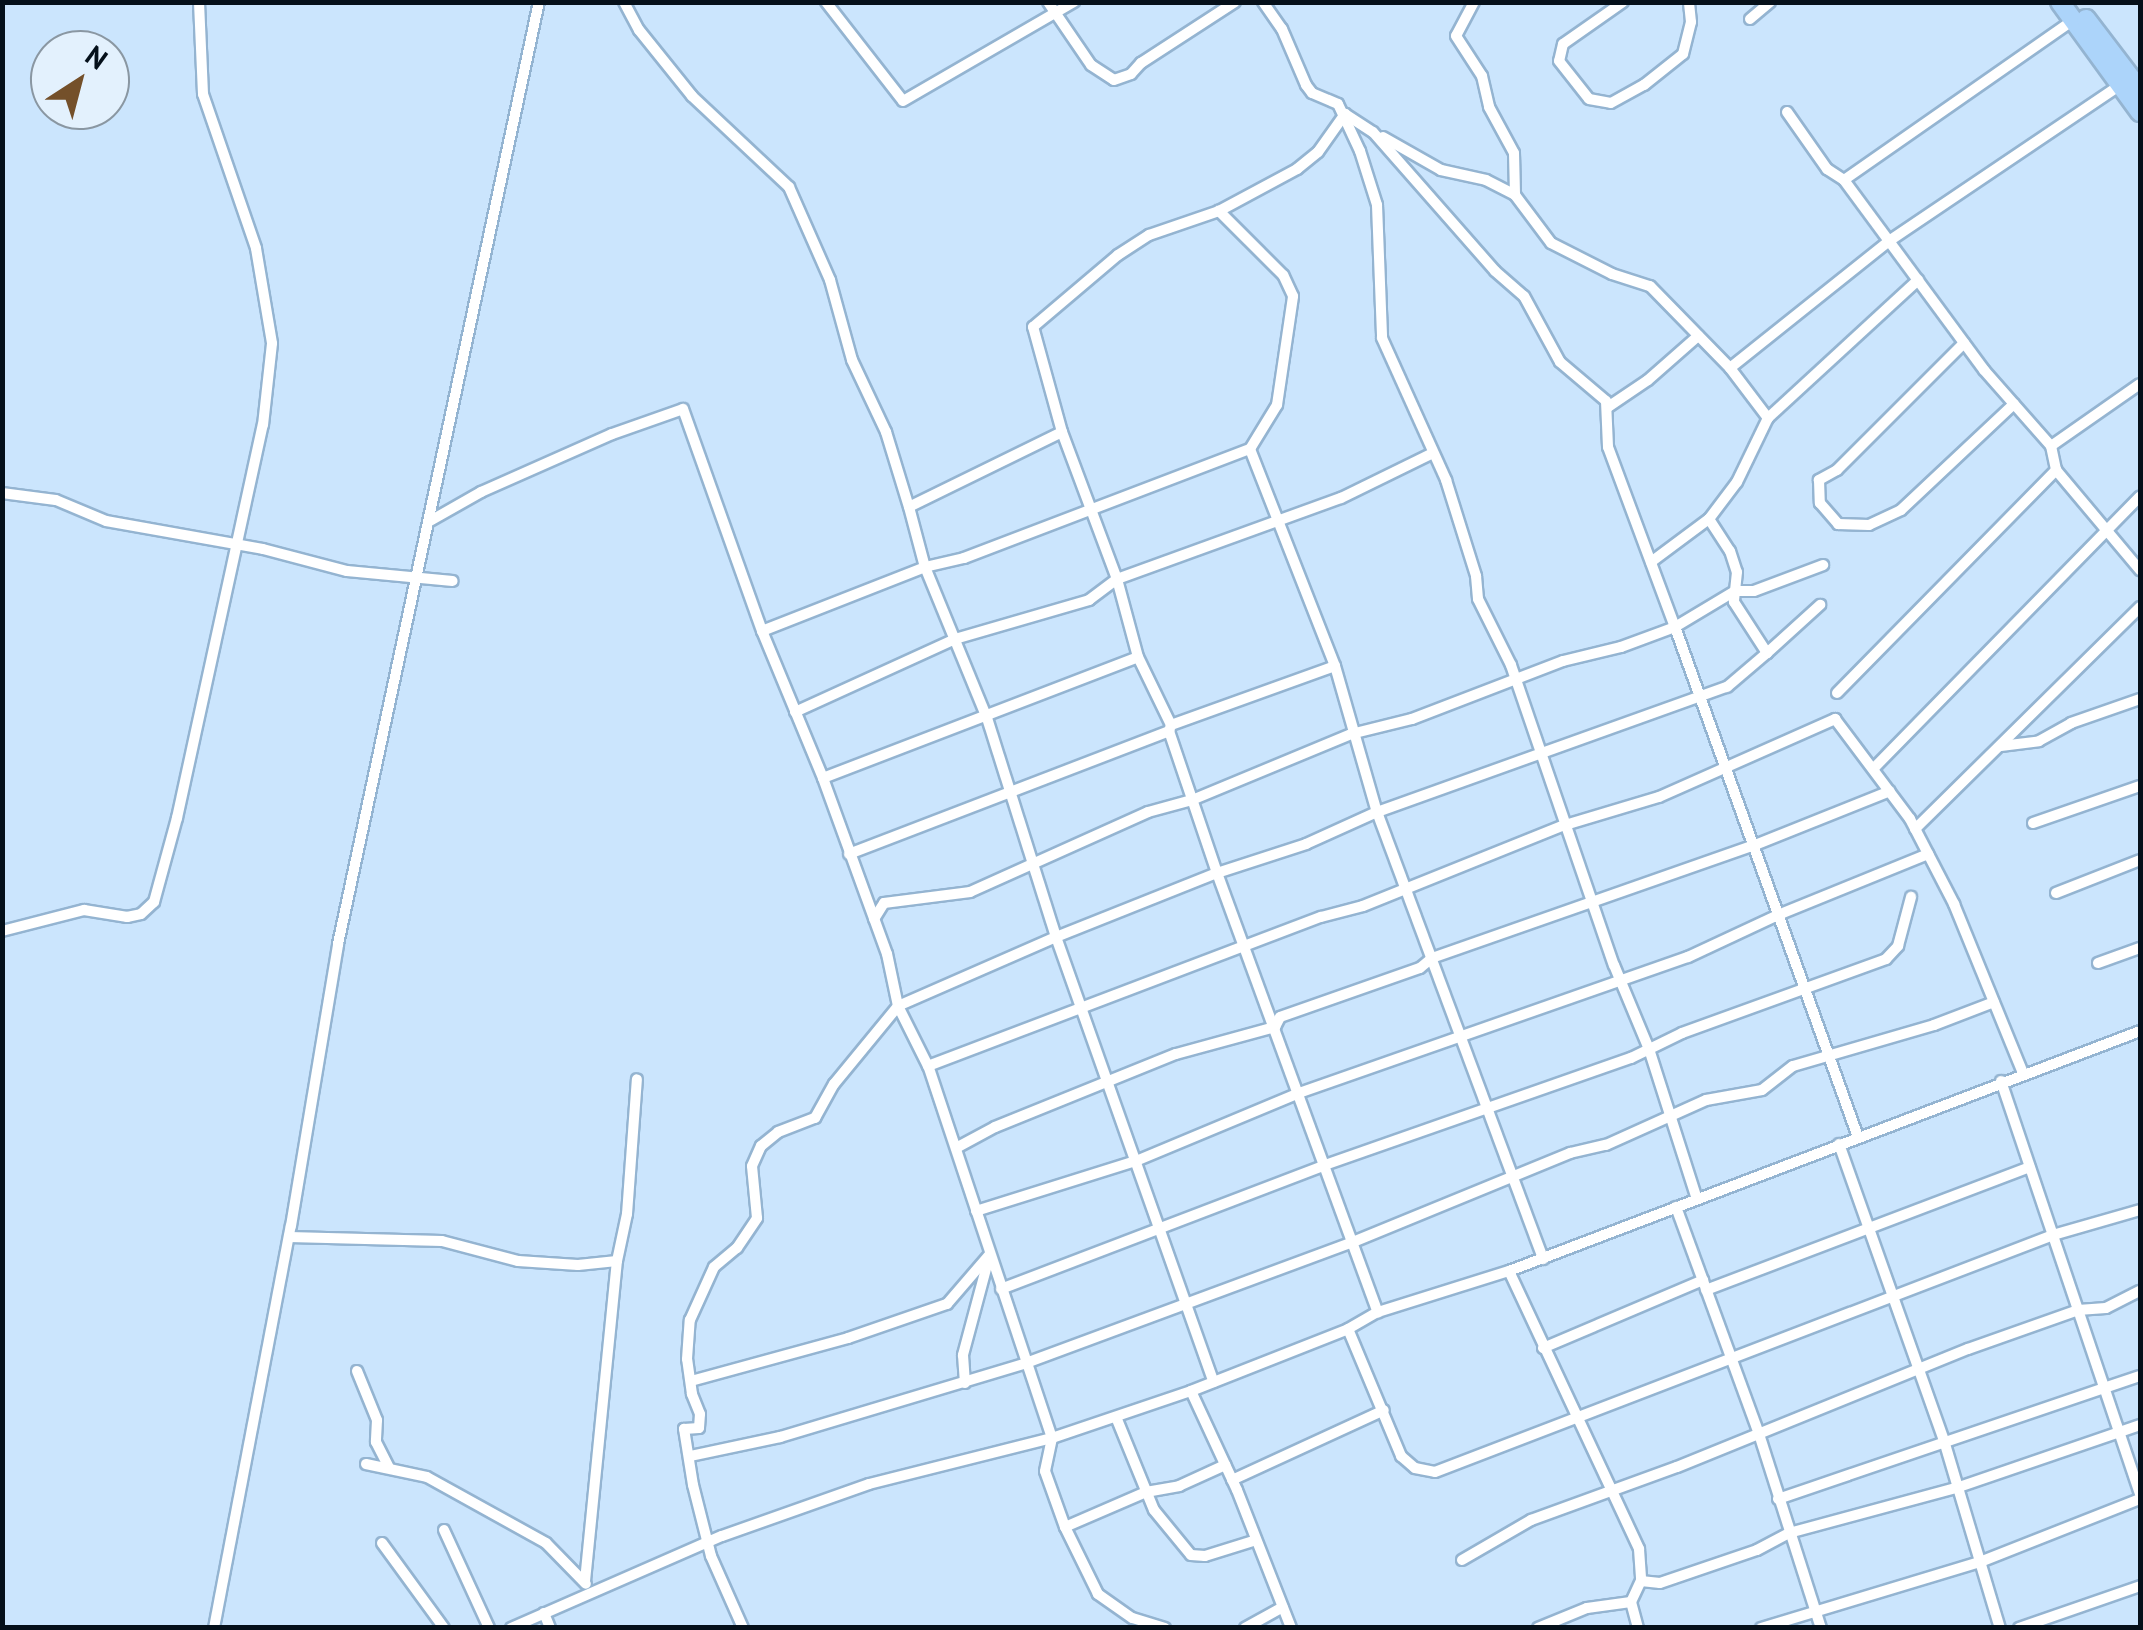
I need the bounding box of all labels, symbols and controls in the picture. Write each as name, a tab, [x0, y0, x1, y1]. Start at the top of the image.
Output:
north arrow	[30, 30, 130, 130]
text: N	[78, 37, 115, 77]

